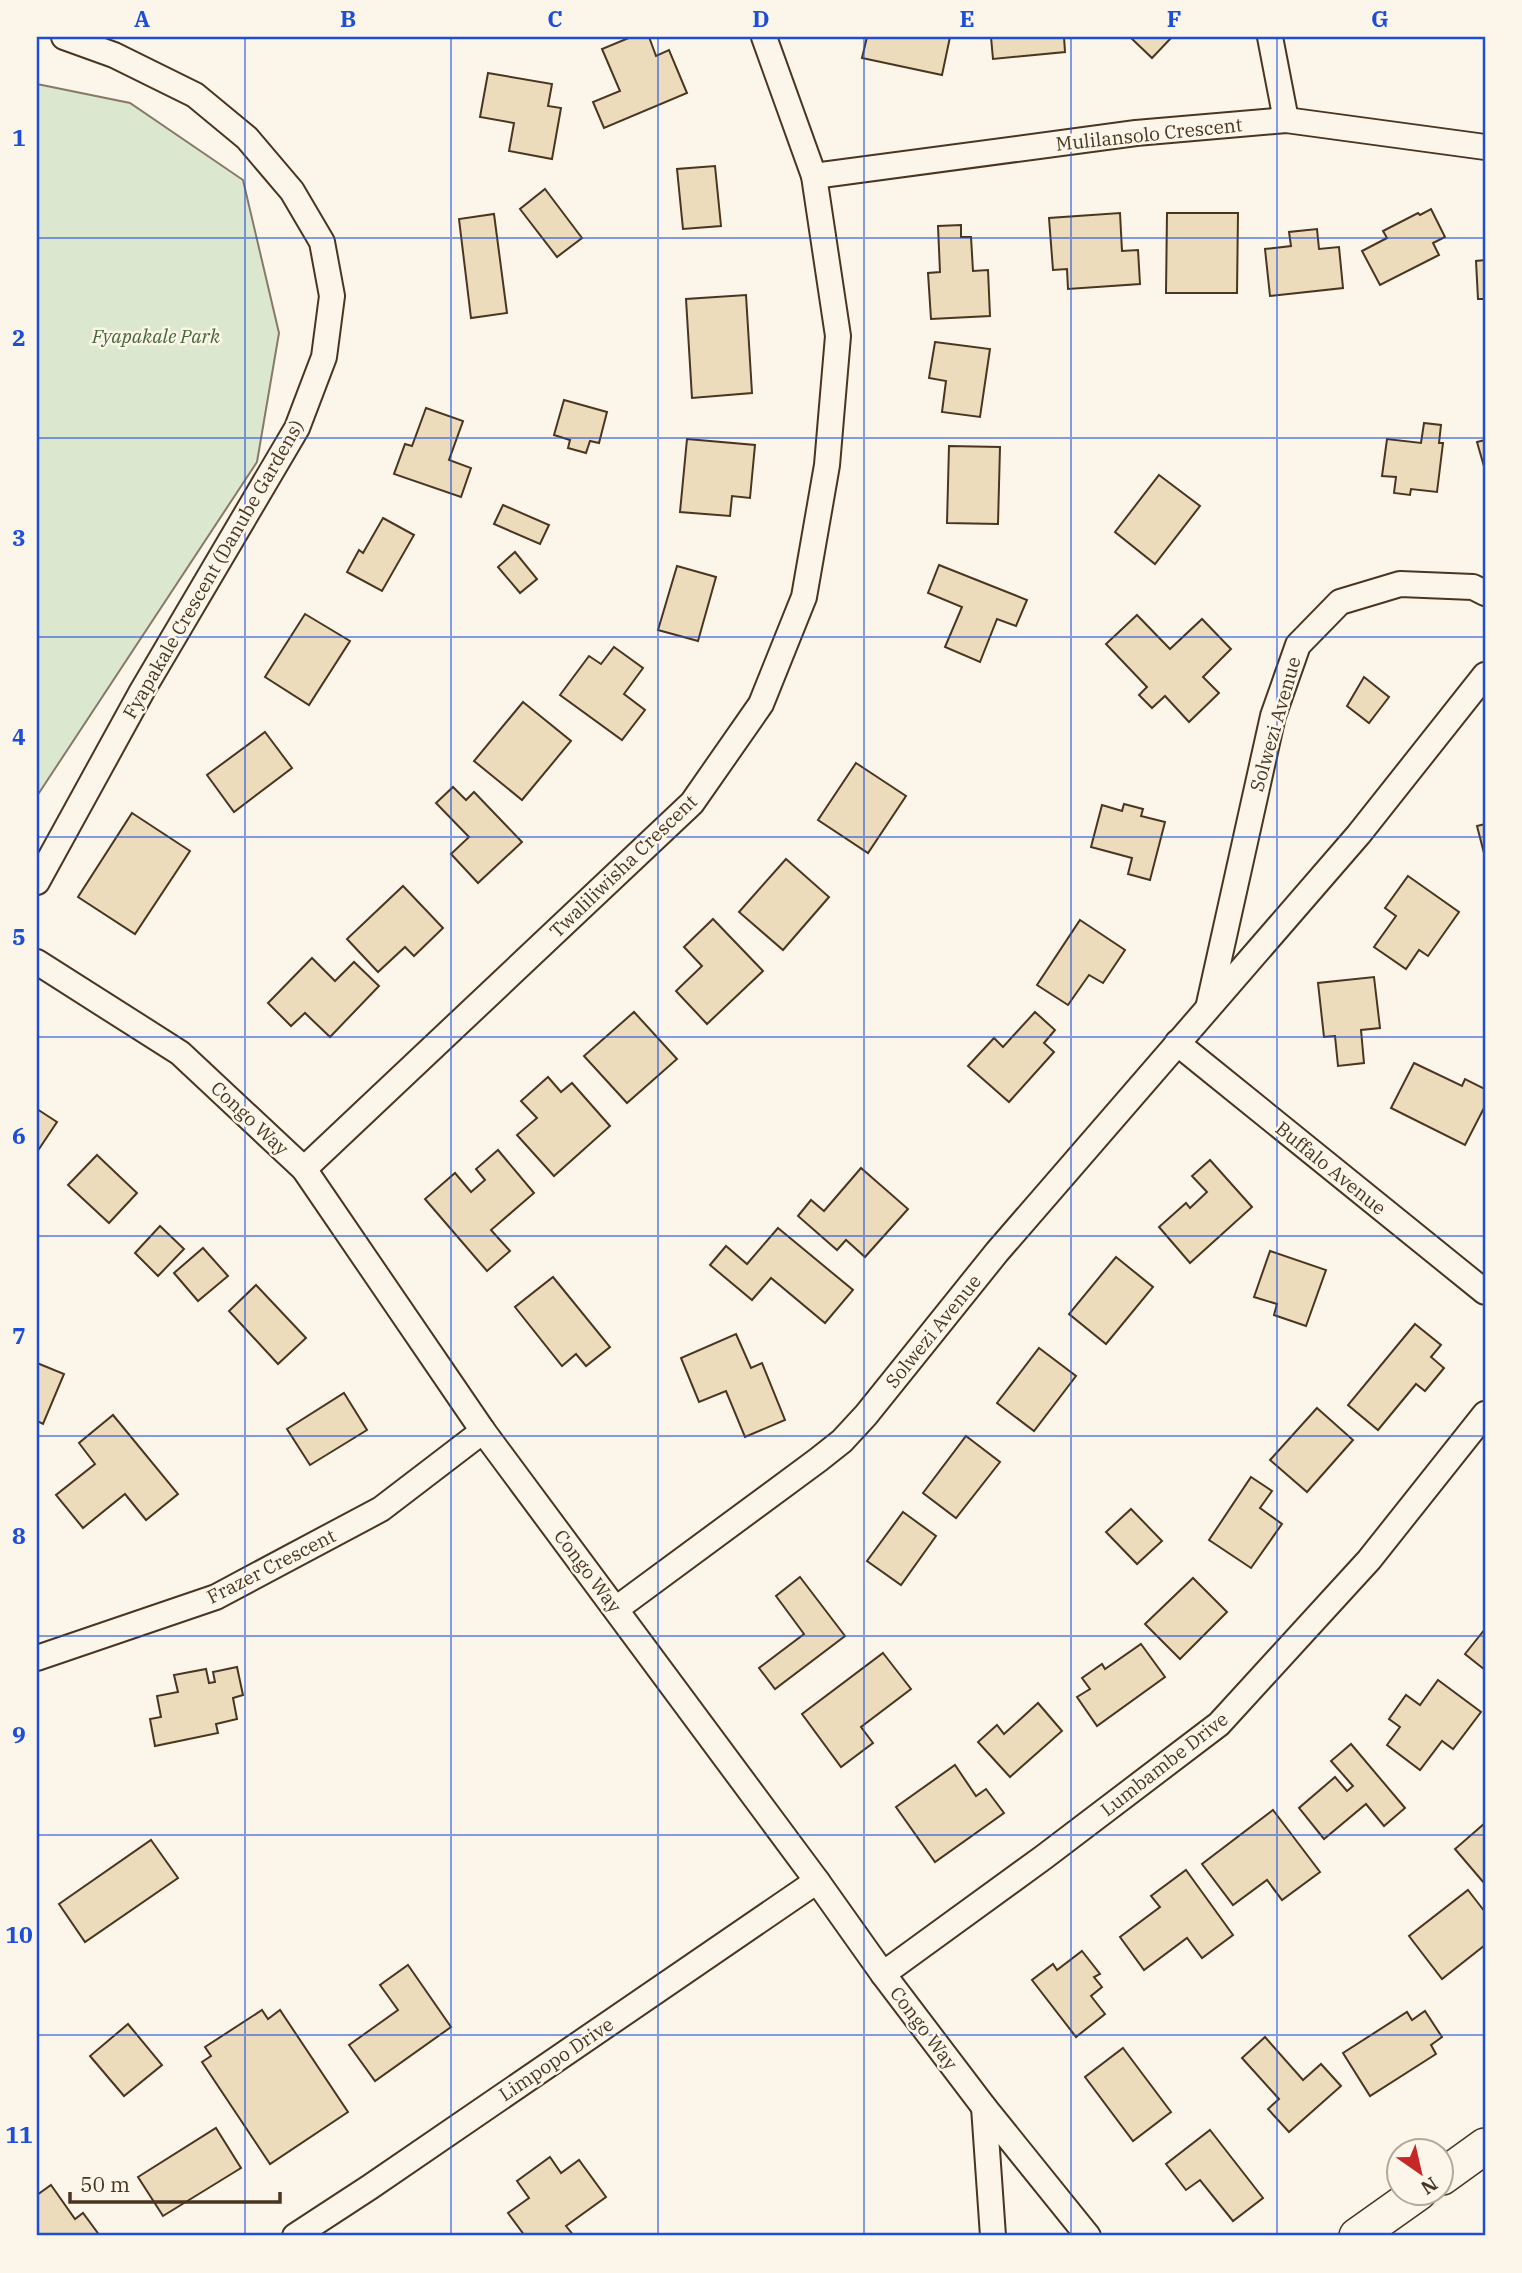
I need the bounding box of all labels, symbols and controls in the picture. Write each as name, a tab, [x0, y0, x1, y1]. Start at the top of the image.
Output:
text: A	[134, 3, 150, 33]
text: B	[340, 3, 356, 33]
text: C	[547, 3, 563, 33]
text: D	[752, 3, 770, 33]
text: E	[959, 3, 975, 33]
text: F	[1167, 3, 1181, 33]
text: G	[1371, 3, 1389, 33]
street label: Mulilansolo Crescent	[1054, 112, 1244, 156]
text: 1	[12, 122, 26, 152]
text: 2	[12, 322, 26, 352]
park label: Fyapakale Park	[91, 324, 221, 348]
street label: Fyapakale Crescent (Danube Gardens)	[117, 415, 309, 723]
text: 3	[12, 522, 26, 552]
street label: Solwezi Avenue	[1244, 654, 1306, 794]
text: 4	[12, 721, 26, 751]
street label: Twaliliwisha Crescent	[544, 789, 702, 943]
text: 5	[12, 921, 26, 951]
street label: Congo Way	[206, 1076, 295, 1161]
street label: Buffalo Avenue	[1271, 1116, 1391, 1220]
text: 6	[12, 1120, 26, 1150]
street label: Solwezi Avenue	[880, 1269, 986, 1393]
text: 7	[12, 1320, 26, 1350]
text: 8	[12, 1520, 26, 1550]
street label: Frazer Crescent	[203, 1523, 340, 1609]
street label: Congo Way	[549, 1525, 628, 1618]
street label: Lumbambe Drive	[1095, 1707, 1233, 1821]
text: 9	[12, 1719, 26, 1749]
text: 10	[5, 1919, 33, 1949]
street label: Congo Way	[885, 1982, 964, 2075]
street label: Limpopo Drive	[494, 2012, 618, 2106]
text: 11	[5, 2119, 33, 2149]
north arrow	[1386, 2136, 1456, 2206]
scale bar	[70, 2161, 280, 2205]
text: 50 m	[80, 2170, 130, 2198]
text: N	[1417, 2172, 1442, 2200]

